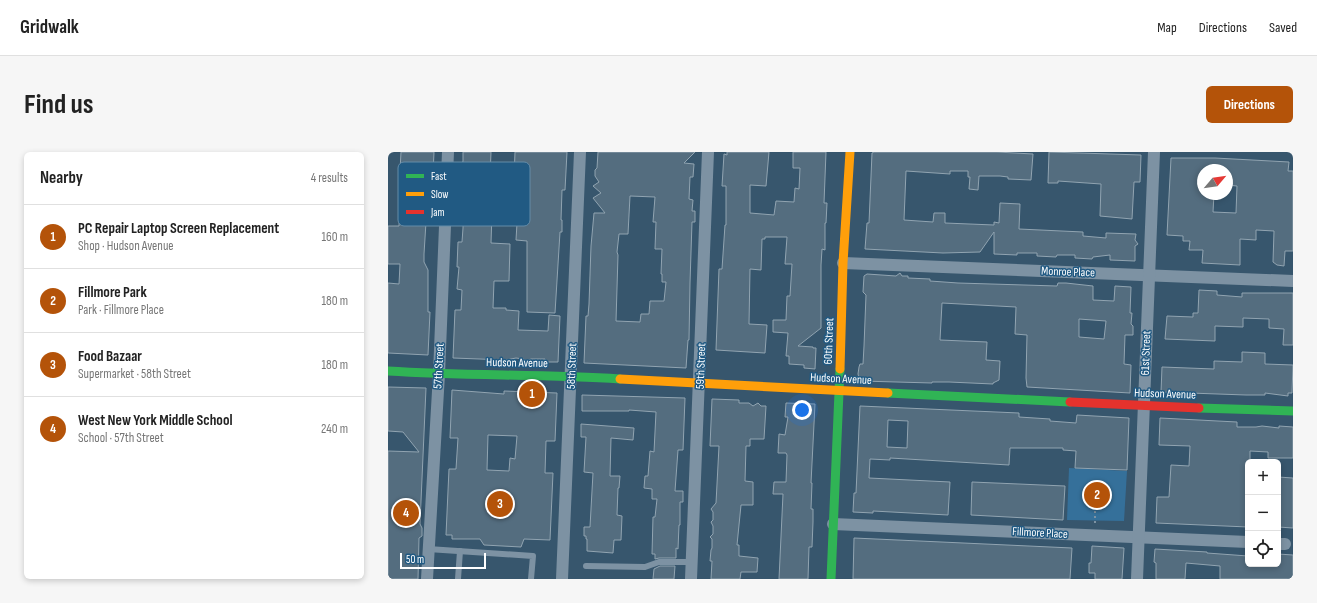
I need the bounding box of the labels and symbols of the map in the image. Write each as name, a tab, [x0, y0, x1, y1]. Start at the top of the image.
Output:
legend	[398, 162, 530, 226]
north arrow	[1197, 164, 1233, 200]
text: Fast	[431, 170, 447, 183]
text: Slow	[431, 188, 448, 201]
text: Jam	[430, 206, 445, 219]
street label: Monroe Place	[1041, 264, 1095, 280]
street label: 60th Street	[821, 317, 837, 365]
street label: 61st Street	[1138, 330, 1154, 376]
street label: 57th Street	[430, 342, 448, 389]
street label: 58th Street	[564, 342, 580, 389]
street label: 59th Street	[693, 342, 709, 389]
street label: Hudson Avenue	[486, 355, 548, 371]
street label: Hudson Avenue	[810, 370, 872, 388]
pin: 1	[519, 379, 545, 409]
street label: Hudson Avenue	[1134, 385, 1196, 403]
your location	[792, 400, 812, 420]
pin: 2	[1084, 480, 1110, 510]
pin: 3	[487, 489, 513, 519]
pin: 4	[393, 498, 419, 528]
street label: Fillmore Place	[1012, 524, 1068, 542]
scale bar	[400, 551, 486, 570]

